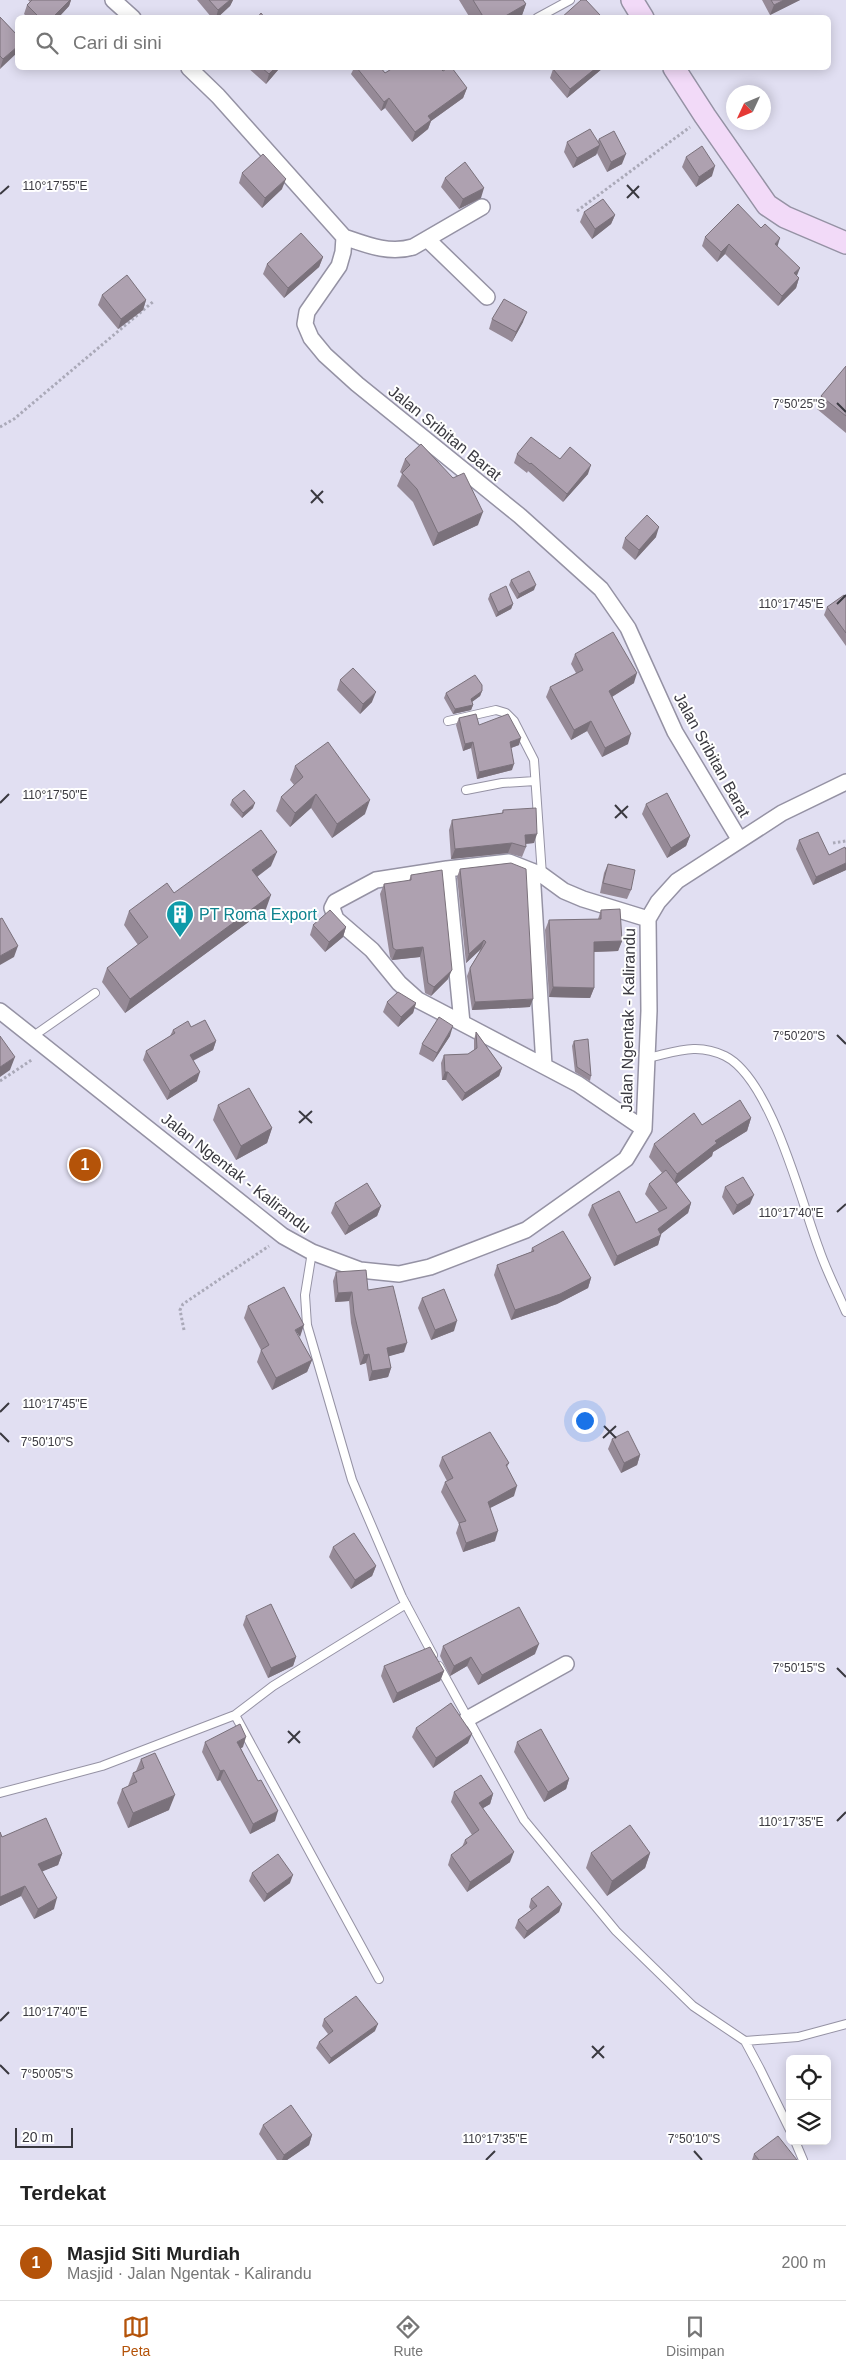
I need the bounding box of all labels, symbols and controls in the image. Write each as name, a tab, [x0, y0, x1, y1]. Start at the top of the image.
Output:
search box	[15, 15, 831, 70]
icon: search	[33, 29, 61, 57]
text: Cari di sini	[73, 32, 162, 53]
north arrow	[726, 85, 771, 130]
text: 110°17'55"E	[22, 179, 88, 193]
street label: Jalan Sribitan Barat	[385, 382, 505, 484]
text: 7°50'25"S	[773, 397, 825, 411]
text: 110°17'45"E	[758, 597, 824, 611]
street label: Jalan Sribitan Barat	[671, 690, 754, 821]
text: 110°17'50"E	[22, 788, 88, 802]
building icon: PT Roma Export	[165, 899, 195, 938]
place label: PT Roma Export	[199, 906, 318, 923]
street label: Jalan Ngentak - Kalirandu	[618, 928, 638, 1112]
text: 7°50'20"S	[773, 1029, 825, 1043]
street label: Jalan Ngentak - Kalirandu	[158, 1110, 314, 1236]
pin: 1	[69, 1146, 101, 1184]
text: 110°17'40"E	[758, 1206, 824, 1220]
text: 110°17'45"E	[22, 1397, 88, 1411]
your location	[572, 1408, 598, 1434]
text: 7°50'10"S	[21, 1435, 73, 1449]
text: 7°50'15"S	[773, 1661, 825, 1675]
text: 110°17'35"E	[758, 1815, 824, 1829]
text: 110°17'40"E	[22, 2005, 88, 2019]
map controls	[786, 2055, 831, 2145]
button: locate	[786, 2055, 831, 2100]
text: 7°50'05"S	[21, 2067, 73, 2081]
button: layers	[786, 2100, 831, 2145]
scale bar	[15, 2125, 72, 2148]
text: 20 m	[22, 2129, 53, 2145]
text: 110°17'35"E	[462, 2132, 528, 2146]
text: 7°50'10"S	[668, 2132, 720, 2146]
text: Terdekat	[20, 2181, 106, 2204]
text: Masjid Siti Murdiah	[67, 2243, 240, 2264]
text: 1	[32, 2254, 40, 2271]
text: 200 m	[782, 2254, 826, 2271]
text: Masjid · Jalan Ngentak - Kalirandu	[67, 2265, 312, 2282]
tab: Peta	[122, 2313, 150, 2359]
tab: Rute	[393, 2313, 423, 2359]
tab: Disimpan	[666, 2313, 724, 2359]

